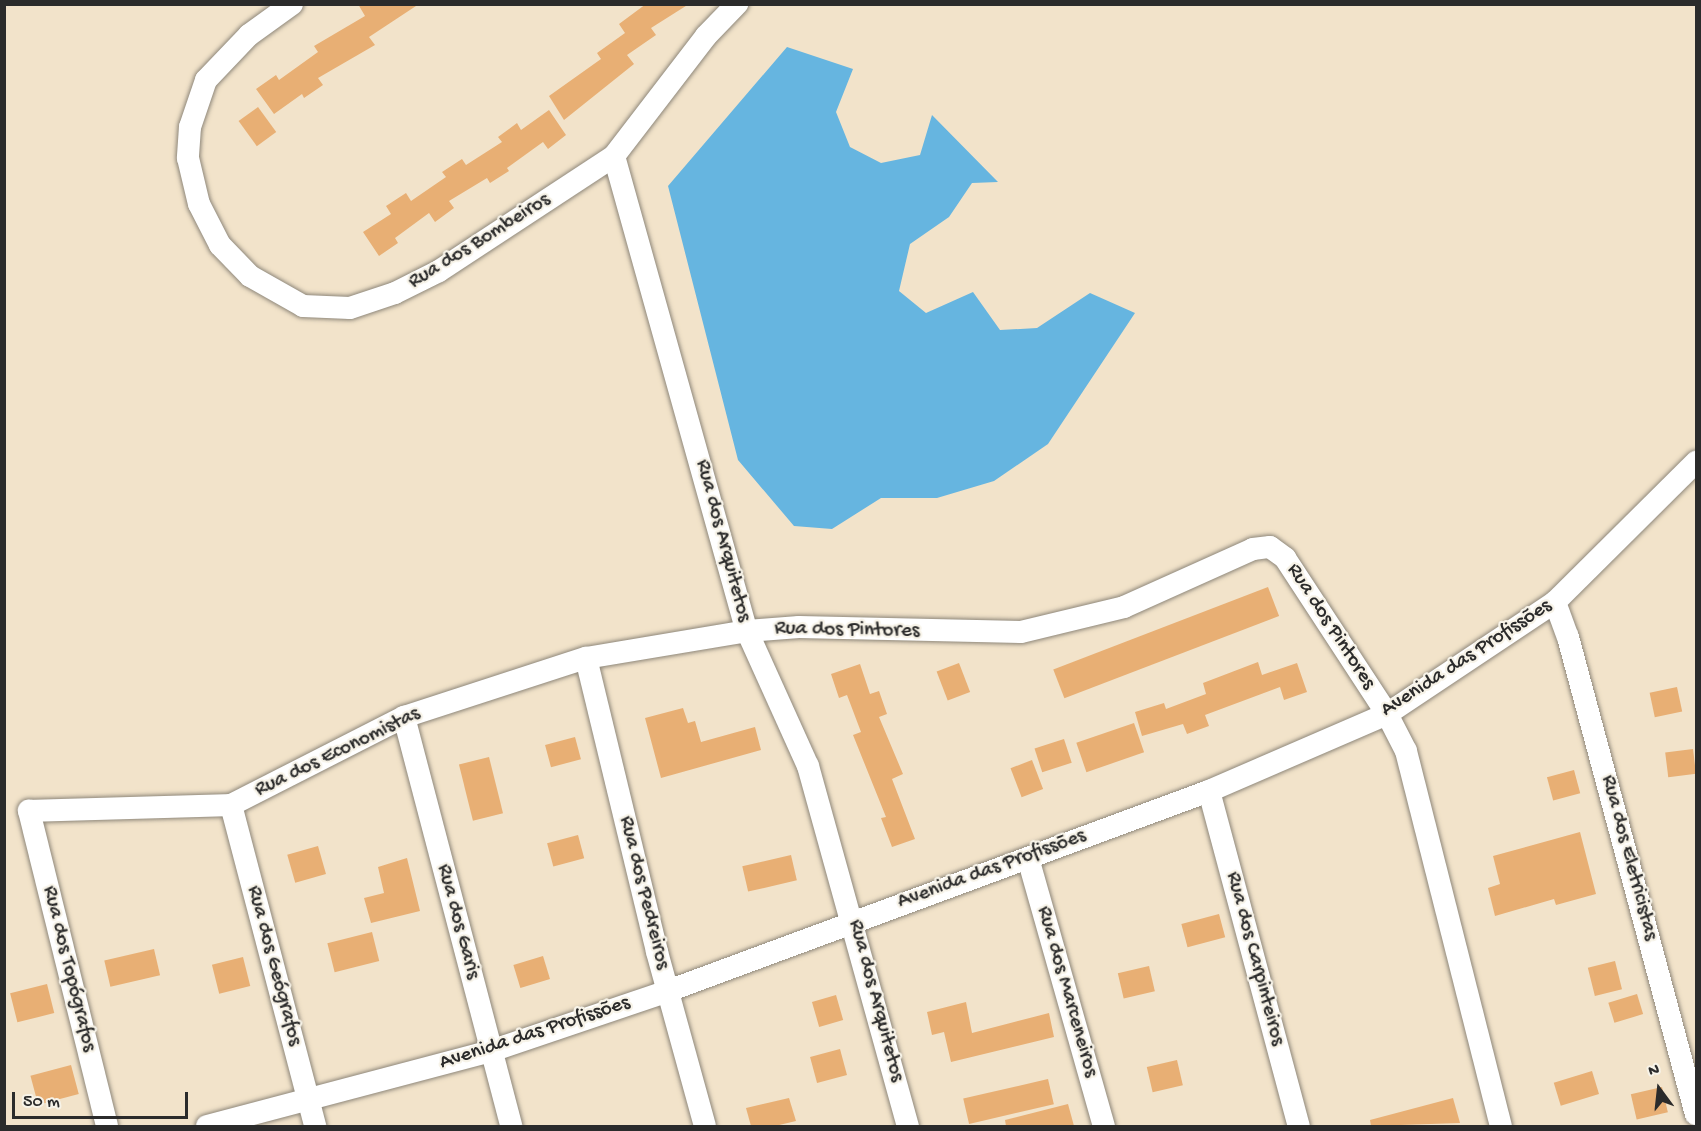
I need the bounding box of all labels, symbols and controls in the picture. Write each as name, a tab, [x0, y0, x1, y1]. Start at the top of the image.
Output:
street label: Rua dos Bombeiros	[404, 188, 556, 296]
street label: Rua dos Arquitetos	[688, 457, 756, 625]
street label: Rua dos Pintores	[1280, 559, 1380, 695]
street label: Avenida das Profissões	[1377, 594, 1557, 724]
street label: Rua dos Pintores	[774, 617, 920, 645]
street label: Rua dos Economistas	[251, 702, 425, 804]
street label: Rua dos Eletricistas	[1594, 773, 1662, 943]
street label: Rua dos Pedreiros	[612, 814, 674, 972]
street label: Avenida das Profissões	[894, 824, 1090, 916]
street label: Rua dos Garis	[430, 862, 484, 982]
street label: Rua dos Carpinteiros	[1219, 869, 1289, 1049]
street label: Rua dos Geógrafos	[240, 883, 306, 1049]
street label: Rua dos Topógrafos	[35, 884, 101, 1054]
street label: Rua dos Marceneiros	[1030, 904, 1102, 1080]
street label: Rua dos Arquitetos	[841, 917, 909, 1085]
street label: Avenida das Profissões	[437, 991, 633, 1077]
north arrow	[1629, 1059, 1689, 1119]
text: N	[1647, 1061, 1662, 1082]
scale bar	[15, 1080, 190, 1118]
text: 50 m	[23, 1092, 60, 1113]

